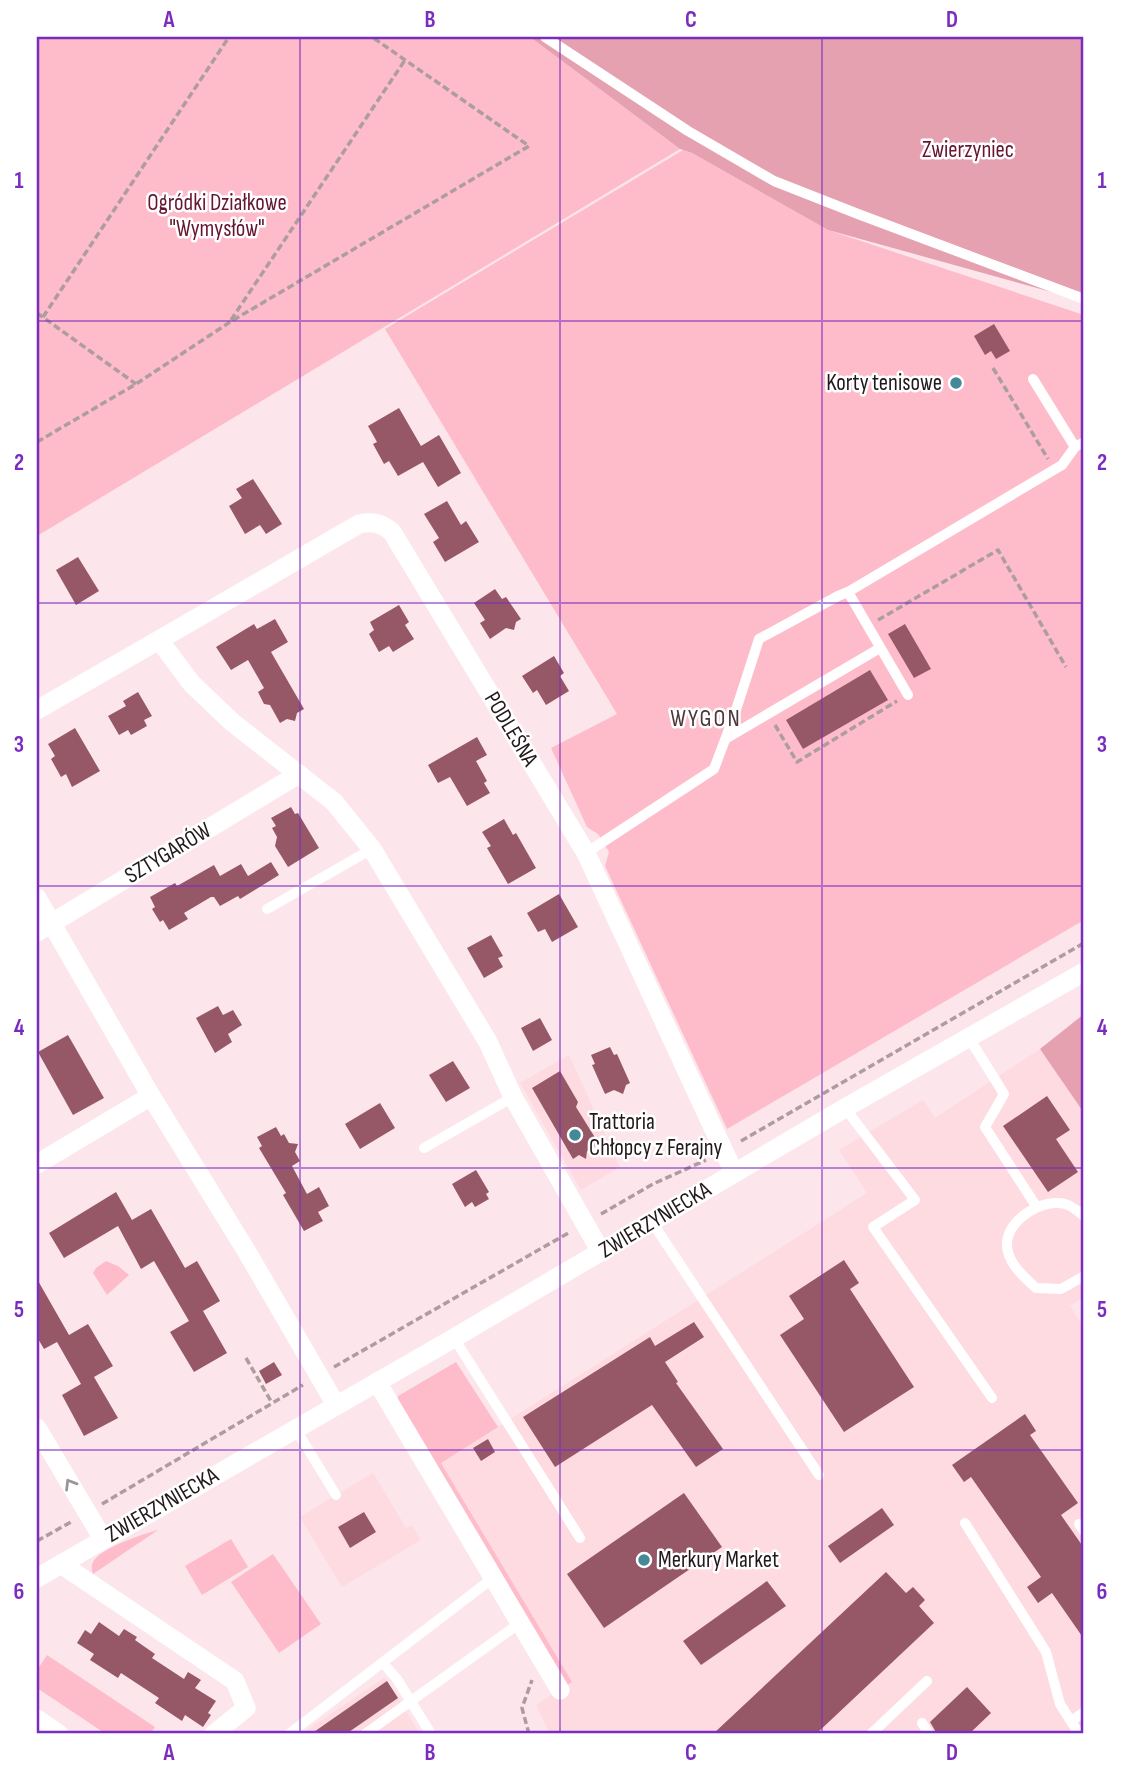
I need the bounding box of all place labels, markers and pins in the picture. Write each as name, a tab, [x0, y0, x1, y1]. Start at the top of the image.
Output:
place label: Korty tenisowe	[826, 369, 942, 397]
marker: Korty tenisowe	[948, 375, 964, 391]
place label: Trattoria Chłopcy z Ferajny	[589, 1108, 722, 1162]
marker: Trattoria Chłopcy z Ferajny	[567, 1127, 583, 1143]
place label: Merkury Market	[658, 1546, 779, 1574]
marker: Merkury Market	[636, 1552, 652, 1568]

